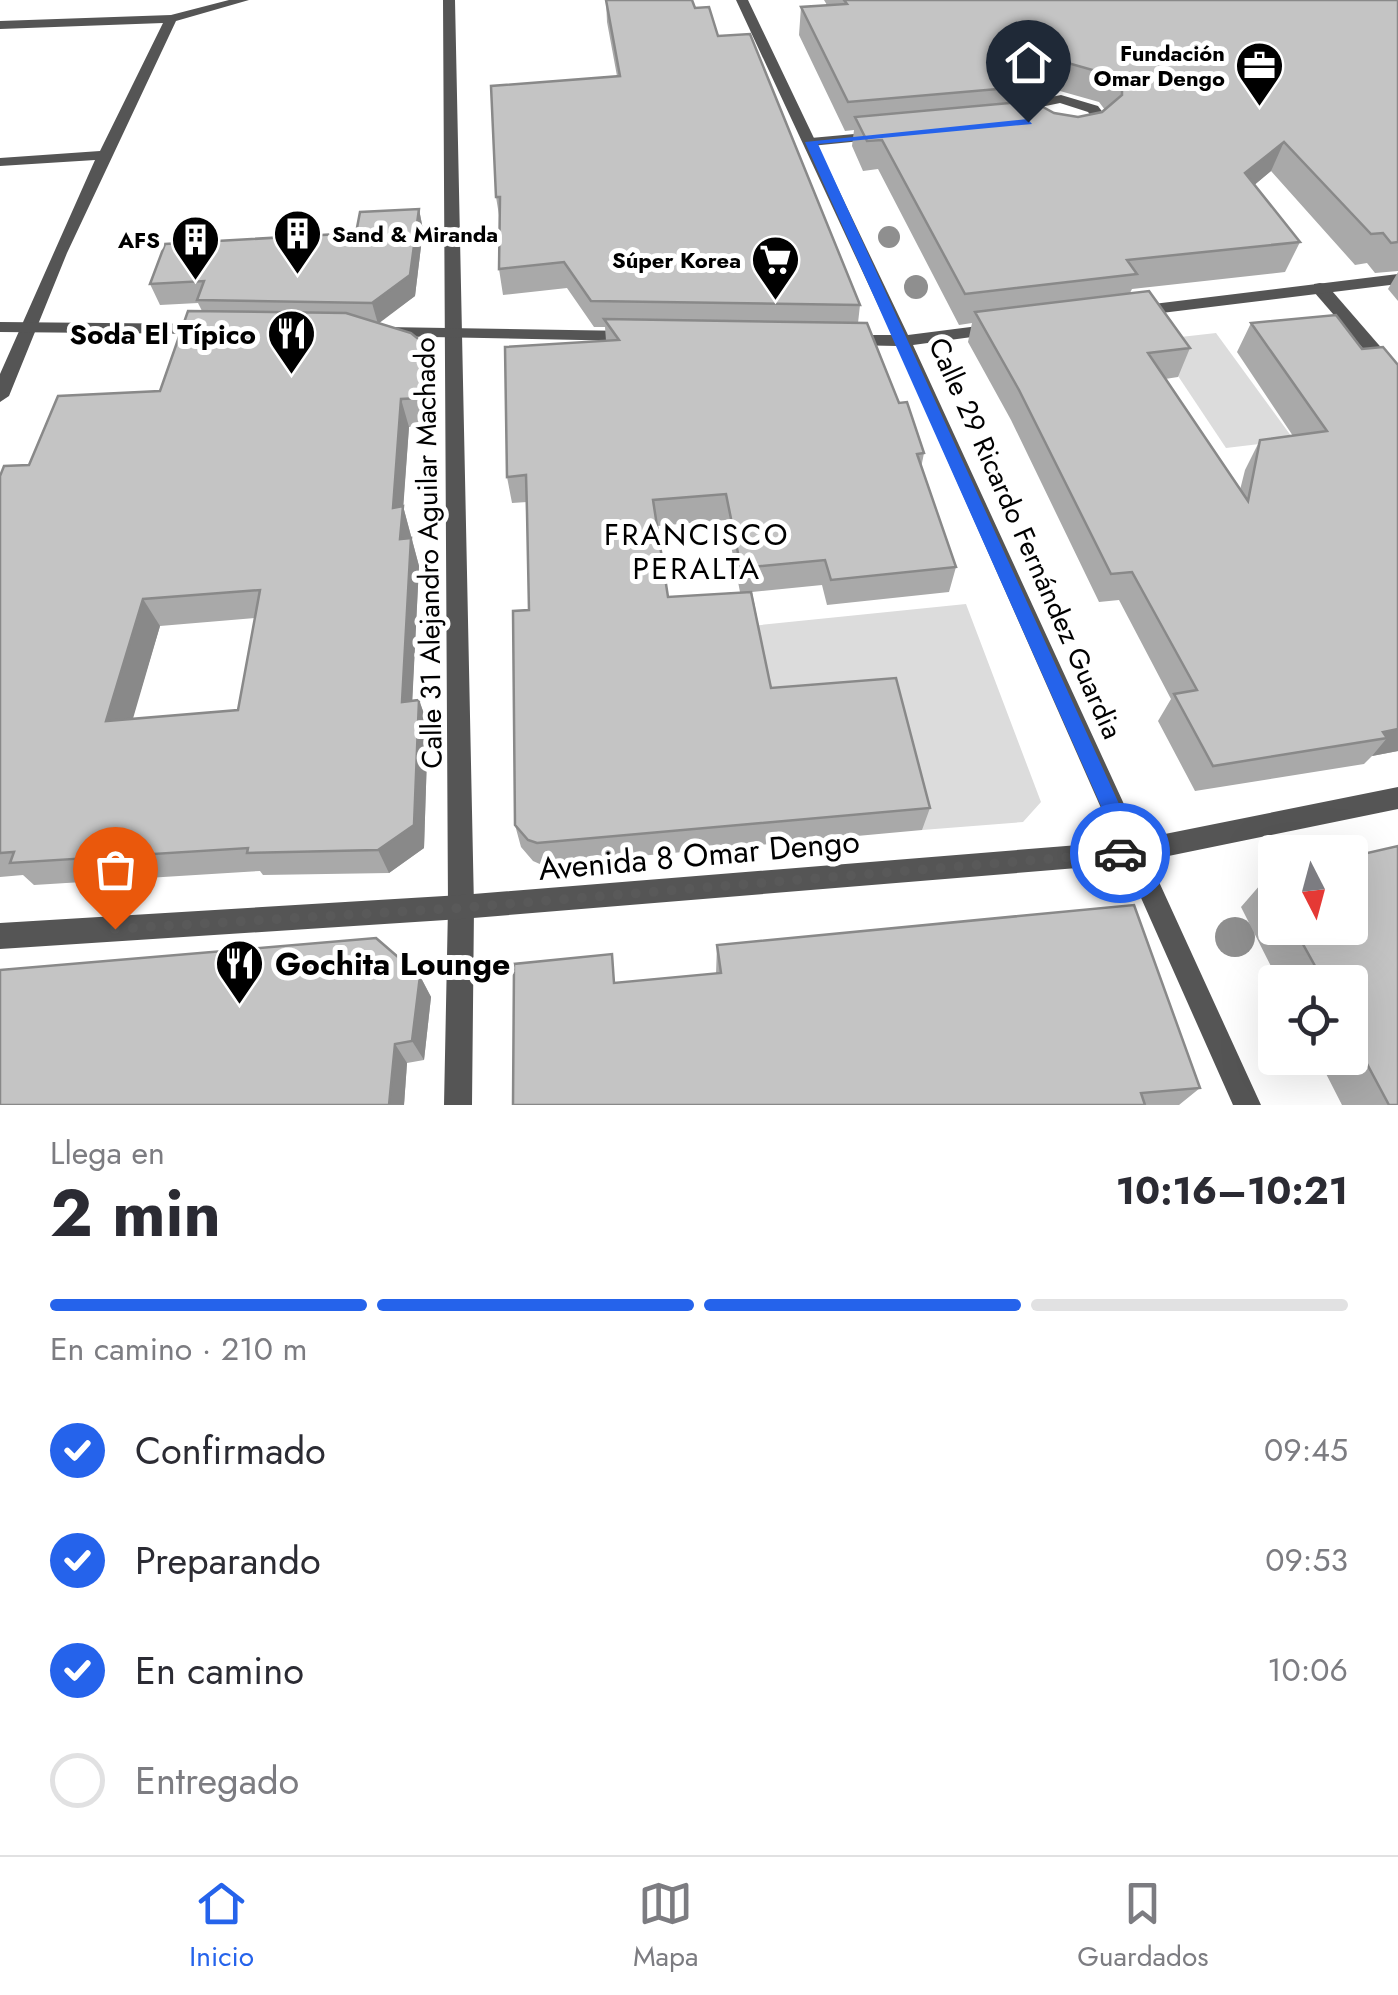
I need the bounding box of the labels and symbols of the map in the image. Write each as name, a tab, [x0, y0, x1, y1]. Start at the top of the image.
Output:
pin	[986, 20, 1071, 123]
place label: Fundación Omar Dengo	[1094, 37, 1225, 94]
office icon: Fundación Omar Dengo	[1234, 40, 1286, 108]
building icon: Sand & Miranda	[271, 208, 323, 276]
building icon: AFS	[169, 214, 221, 282]
place label: Sand & Miranda	[332, 218, 498, 250]
place label: AFS	[117, 224, 160, 256]
supermarket icon: Súper Korea	[750, 234, 802, 302]
place label: Súper Korea	[612, 244, 741, 276]
restaurant icon: Soda El Típico	[265, 308, 317, 376]
place label: Soda El Típico	[70, 314, 256, 355]
street label: Calle 29 Ricardo Fernández Guardia	[918, 331, 1133, 745]
street label: Calle 31 Alejandro Aguilar Machado	[404, 337, 453, 769]
district label: FRANCISCO PERALTA	[604, 513, 790, 590]
courier	[1070, 803, 1170, 903]
street label: Avenida 8 Omar Dengo	[537, 818, 861, 892]
pin	[73, 827, 158, 930]
north arrow	[1258, 835, 1368, 945]
restaurant icon: Gochita Lounge	[214, 938, 266, 1006]
place label: Gochita Lounge	[275, 941, 510, 987]

